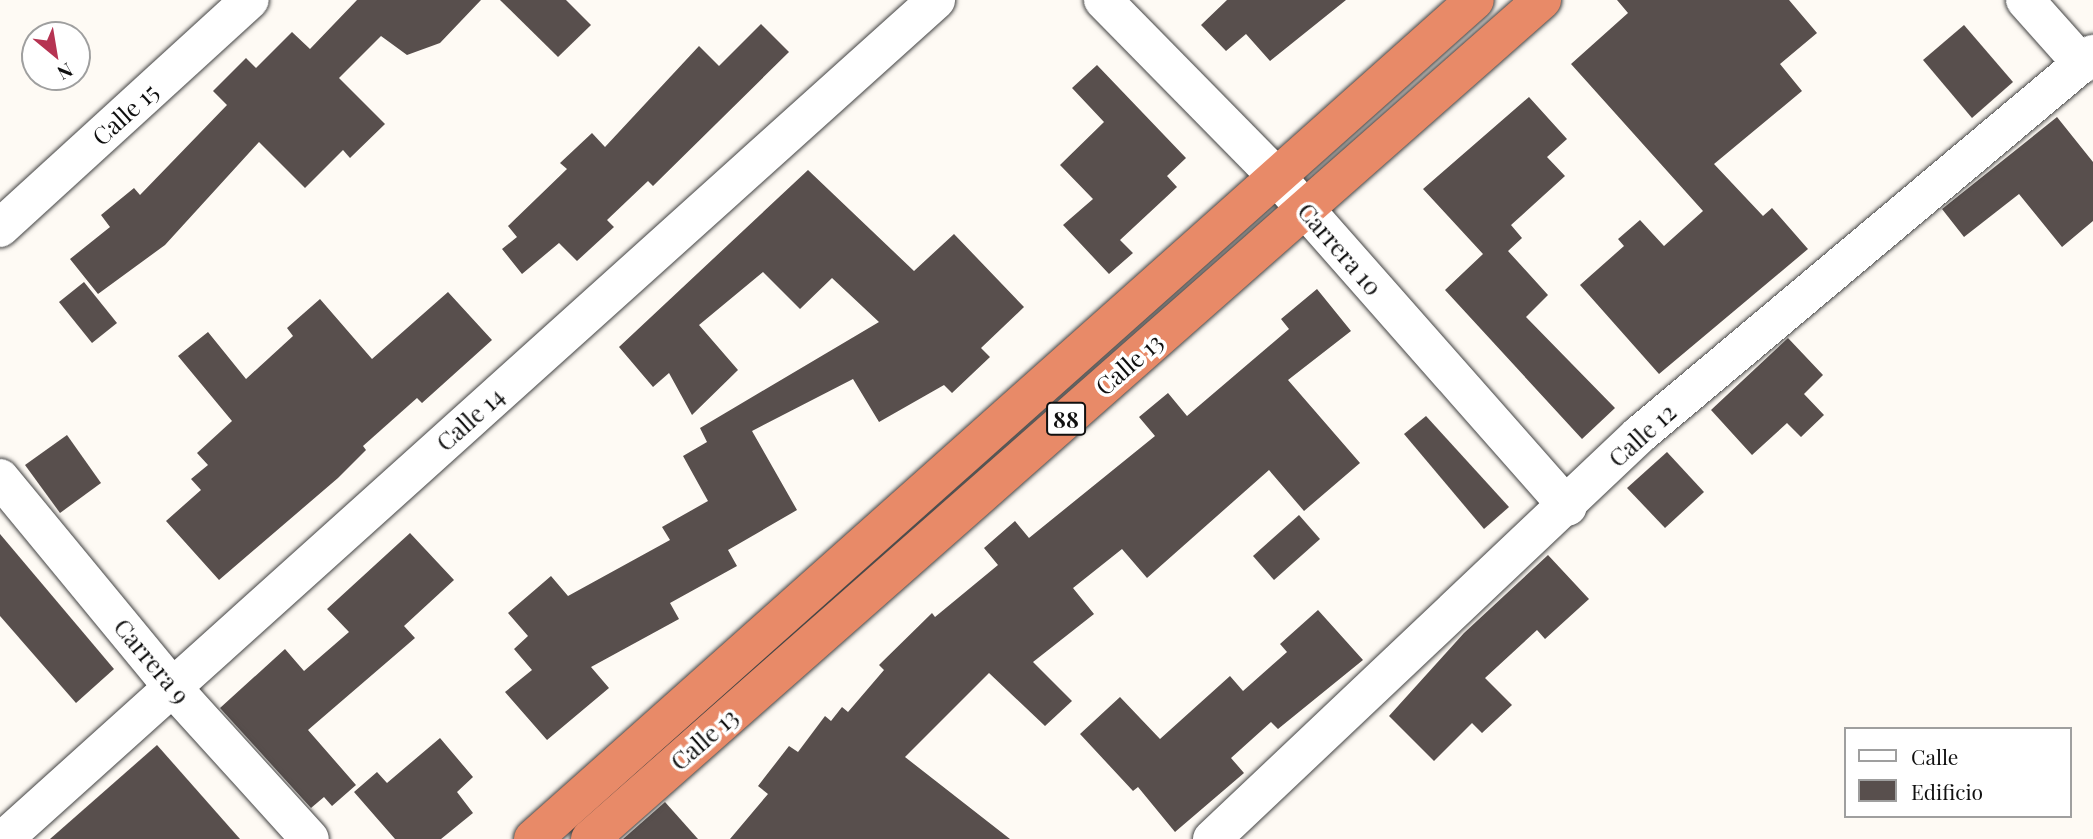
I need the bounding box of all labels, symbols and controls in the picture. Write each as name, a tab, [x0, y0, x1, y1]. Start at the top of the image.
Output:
north arrow	[21, 21, 91, 91]
text: N	[53, 58, 78, 87]
street label: Calle 15	[86, 77, 164, 151]
street label: Carrera 10	[1292, 197, 1388, 301]
street label: Calle 13	[1090, 327, 1168, 401]
street label: Calle 14	[430, 381, 510, 457]
street label: Calle 12	[1602, 397, 1682, 473]
road number: 88	[1045, 400, 1087, 438]
street label: Carrera 9	[108, 613, 196, 709]
street label: Calle 13	[665, 702, 743, 776]
legend	[1844, 727, 2072, 818]
text: Calle	[1911, 742, 1958, 770]
text: Edificio	[1911, 777, 1983, 805]

